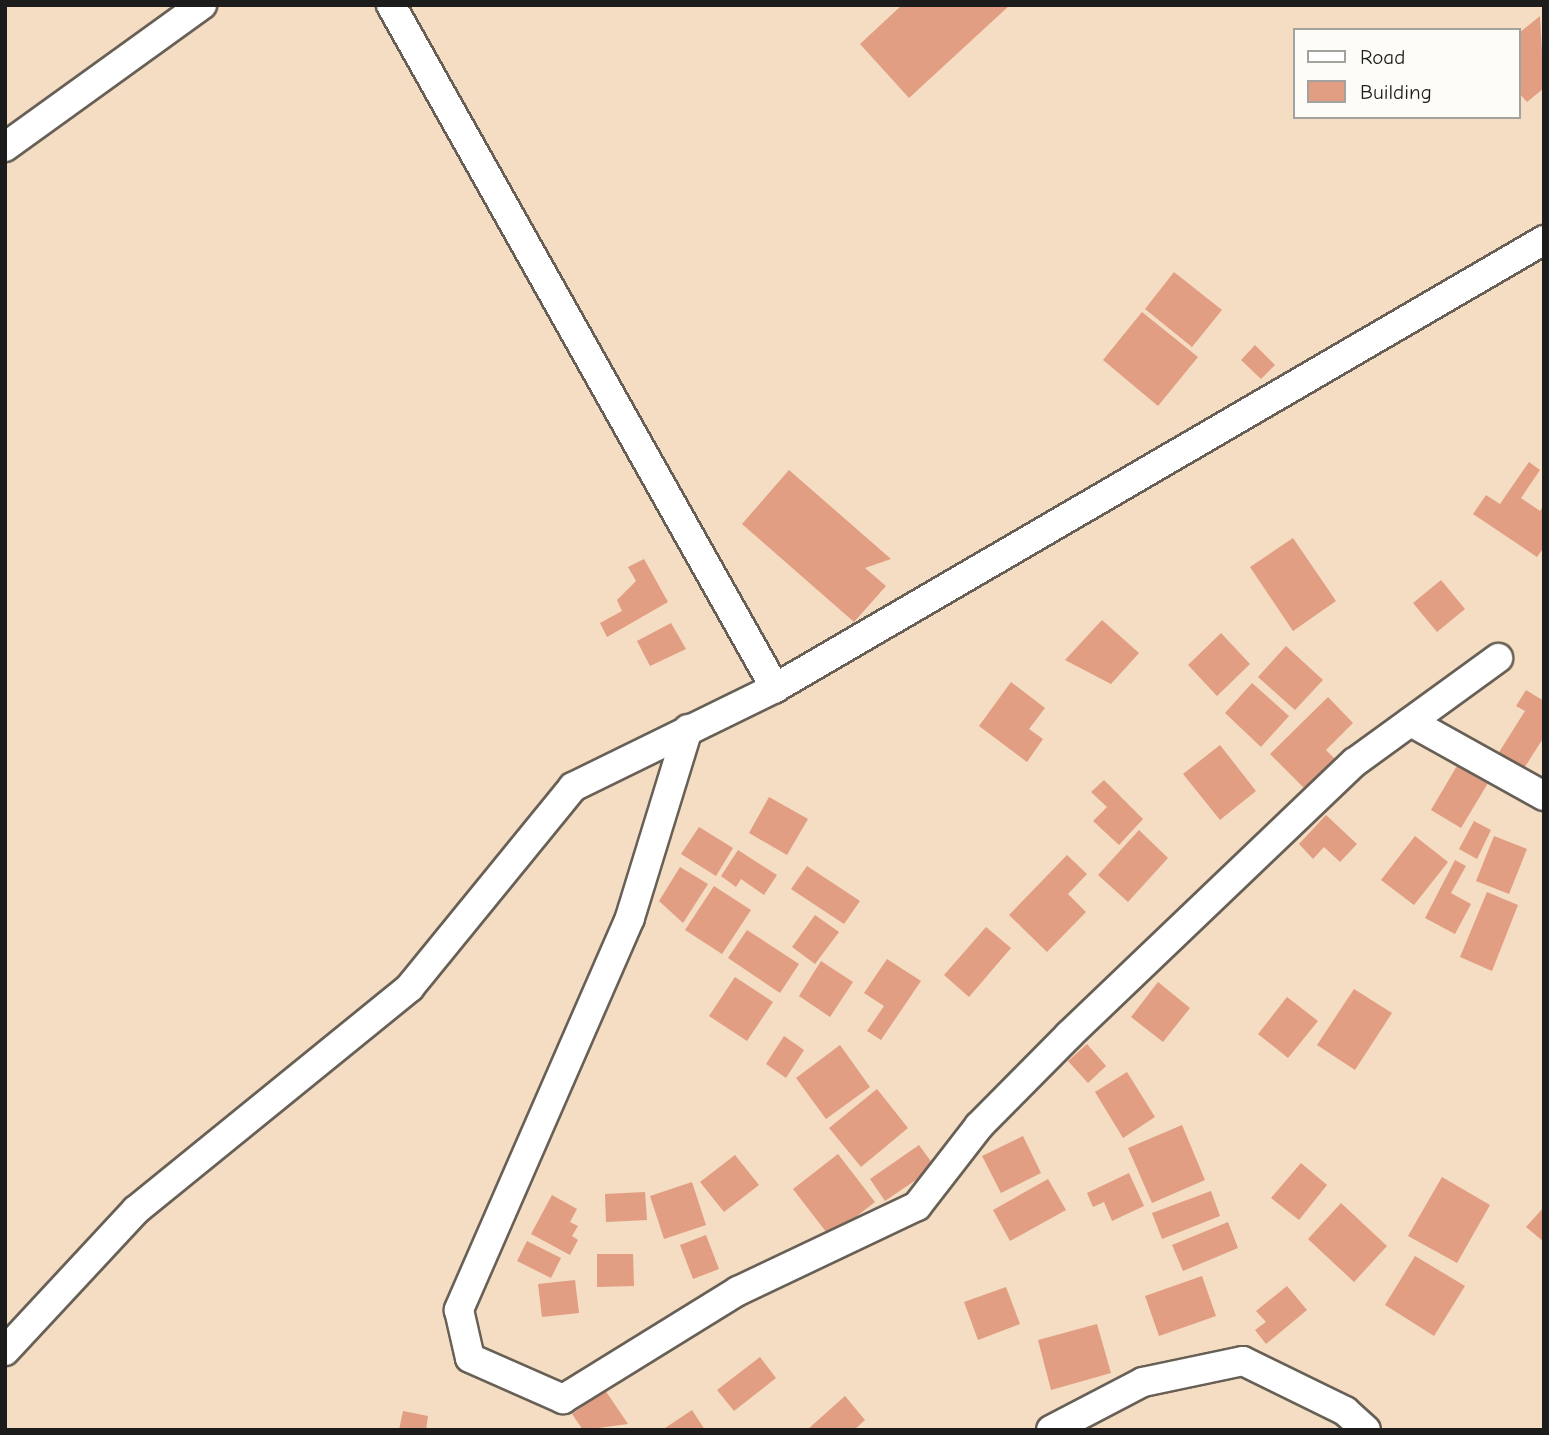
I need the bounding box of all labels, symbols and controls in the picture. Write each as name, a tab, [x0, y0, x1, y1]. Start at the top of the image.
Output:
legend	[1294, 28, 1521, 119]
text: Road	[1360, 45, 1405, 69]
text: Building	[1360, 80, 1432, 104]

